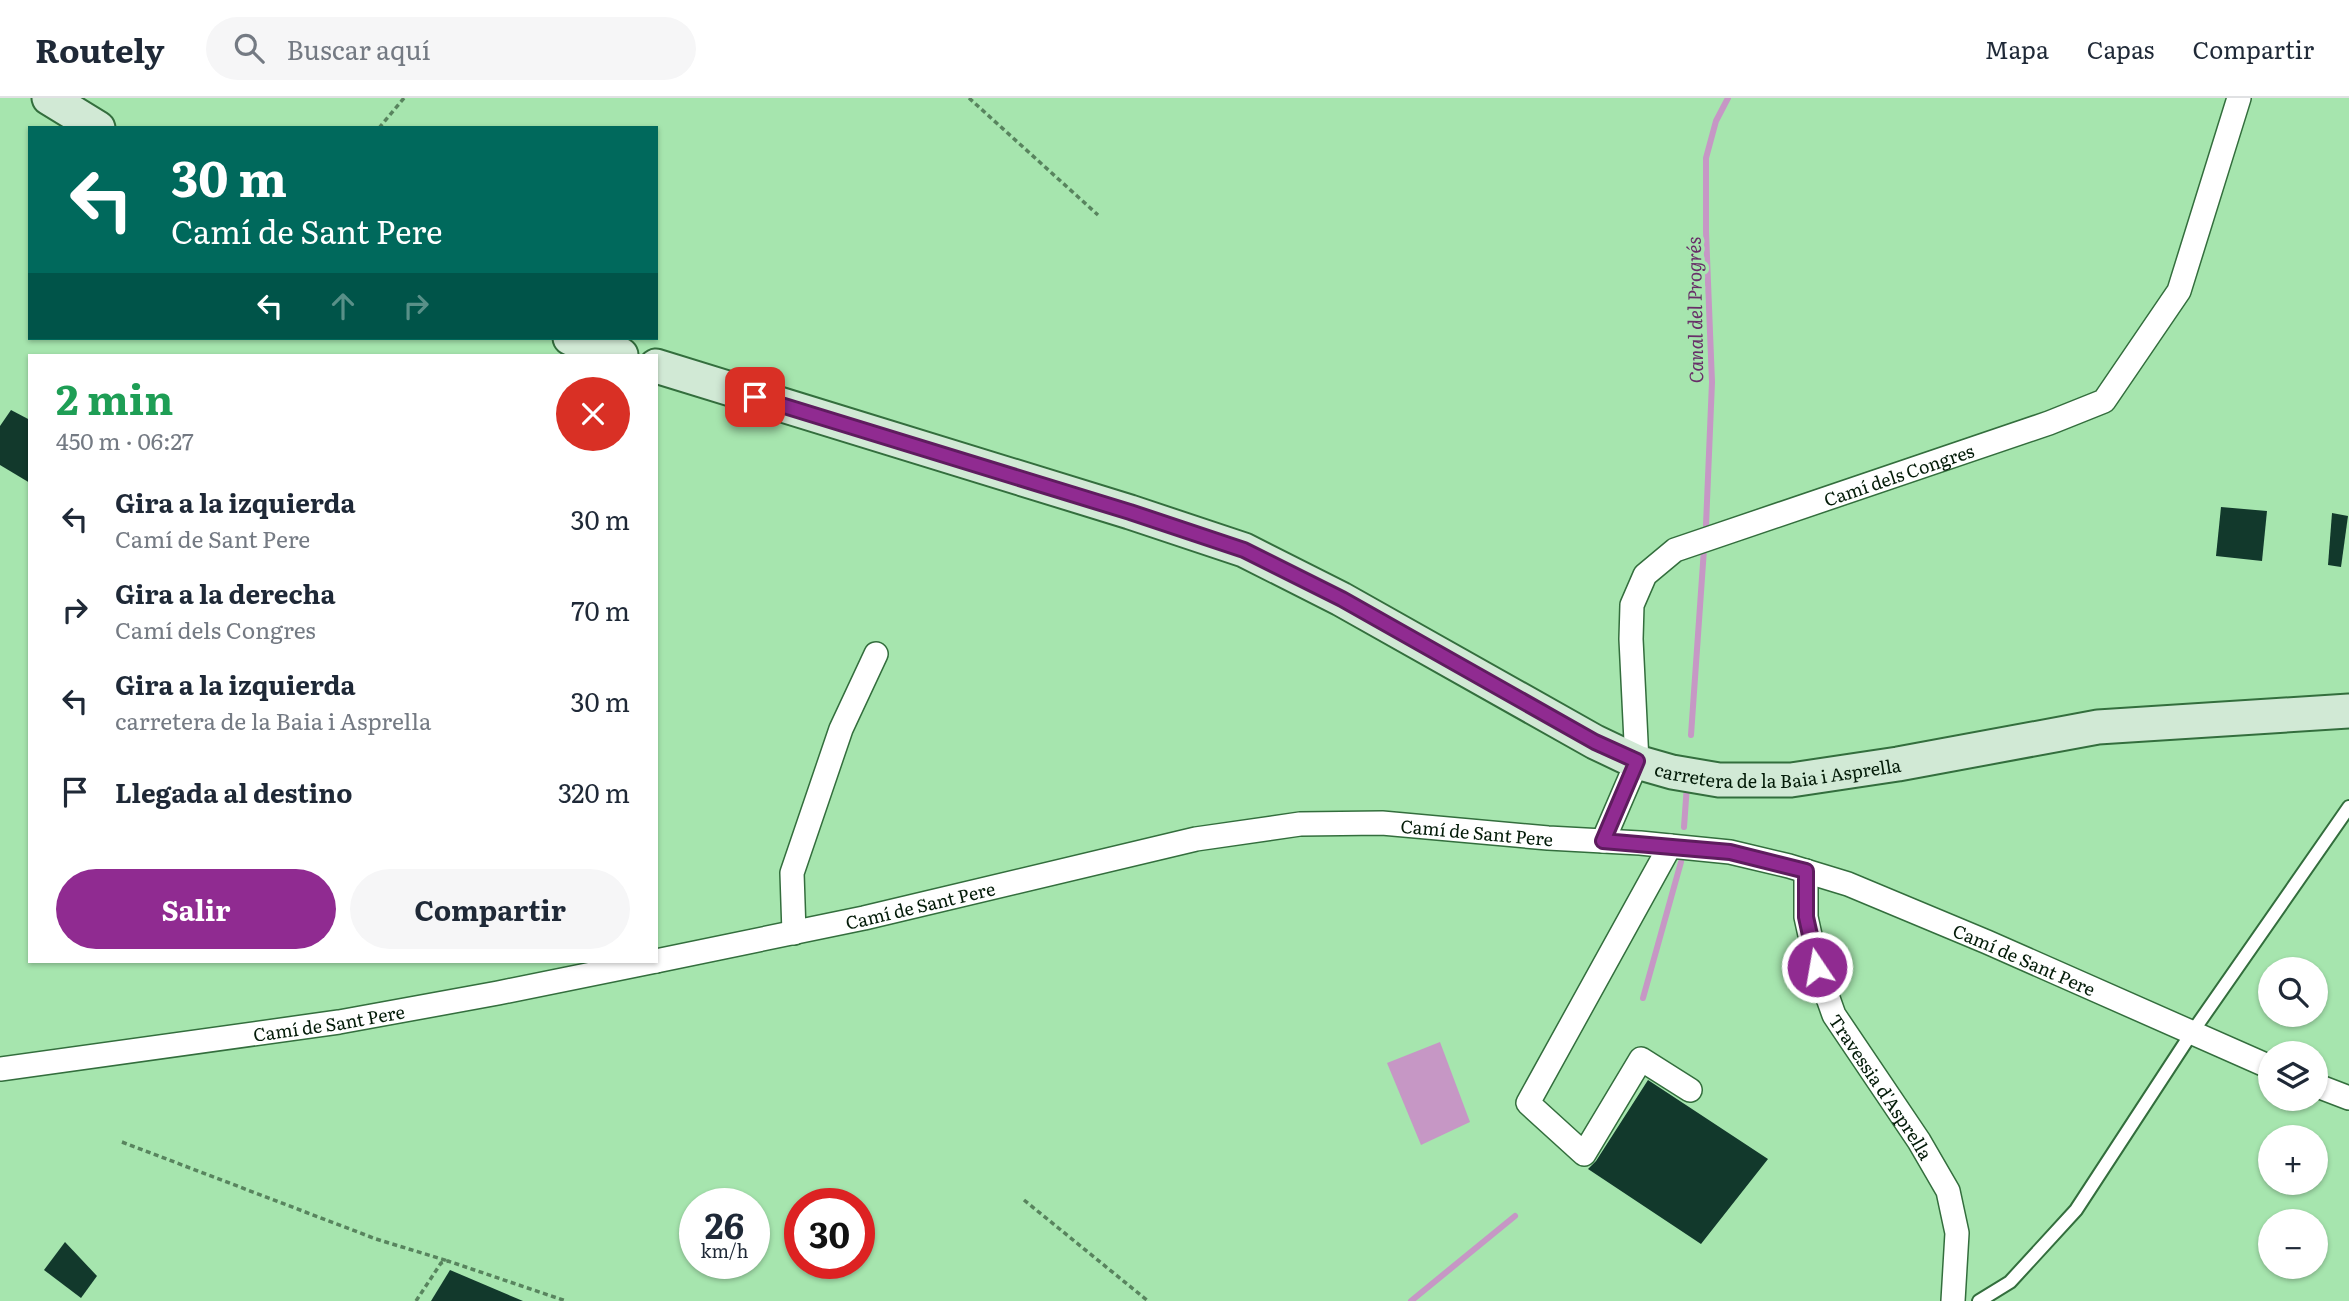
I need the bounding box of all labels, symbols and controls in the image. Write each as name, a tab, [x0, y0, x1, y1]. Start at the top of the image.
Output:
search box	[206, 17, 696, 80]
text: Routely	[35, 24, 164, 73]
icon: search	[230, 29, 268, 67]
text: Buscar aquí	[286, 29, 430, 68]
text: Mapa	[1985, 31, 2049, 66]
text: Capas	[2087, 31, 2154, 66]
text: Compartir	[2192, 31, 2314, 66]
text: 30 m	[171, 139, 287, 212]
icon: left	[56, 154, 147, 245]
text: Camí de Sant Pere	[171, 206, 443, 254]
water label: Canal del Progrés	[1679, 236, 1709, 384]
icon: left	[251, 287, 289, 325]
icon: ahead	[324, 287, 362, 325]
icon: right	[397, 287, 435, 325]
text: 2 min	[56, 366, 173, 428]
pin	[725, 367, 785, 427]
button: close	[556, 377, 630, 451]
icon: arrive	[736, 378, 774, 416]
text: 450 m · 06:27	[56, 423, 194, 457]
street label: Camí dels Congres	[1820, 436, 1977, 512]
text: Gira a la izquierda	[115, 482, 356, 521]
text: 30 m	[570, 499, 630, 538]
icon: left	[56, 500, 94, 538]
text: Camí de Sant Pere	[115, 521, 310, 555]
text: Gira a la derecha	[115, 573, 335, 612]
text: 70 m	[571, 590, 630, 629]
icon: right	[56, 591, 94, 629]
text: Camí dels Congres	[115, 612, 316, 646]
text: Gira a la izquierda	[115, 664, 356, 703]
text: 30 m	[570, 681, 630, 720]
icon: left	[56, 682, 94, 720]
text: carretera de la Baia i Asprella	[115, 703, 431, 737]
street label: carretera de la Baia i Asprella	[1652, 750, 1903, 794]
text: Llegada al destino	[115, 772, 352, 811]
text: 320 m	[558, 772, 630, 811]
icon: arrive	[56, 773, 94, 811]
street label: Camí de Sant Pere	[1399, 811, 1554, 852]
button: Salir	[56, 869, 336, 949]
button: Compartir	[350, 869, 630, 949]
street label: Camí de Sant Pere	[843, 874, 998, 935]
street label: Camí de Sant Pere	[1949, 916, 2100, 1002]
position arrow	[1780, 930, 1854, 1004]
map controls	[2258, 957, 2328, 1279]
button: search	[2258, 957, 2328, 1027]
street label: Camí de Sant Pere	[251, 997, 407, 1047]
street label: Travessia d'Asprella	[1823, 1008, 1940, 1165]
button: layers	[2258, 1041, 2328, 1111]
button: +	[2258, 1125, 2328, 1195]
speed limit sign: 30	[784, 1188, 875, 1279]
text: 26	[705, 1198, 744, 1250]
button: −	[2258, 1209, 2328, 1279]
text: km/h	[701, 1237, 748, 1264]

